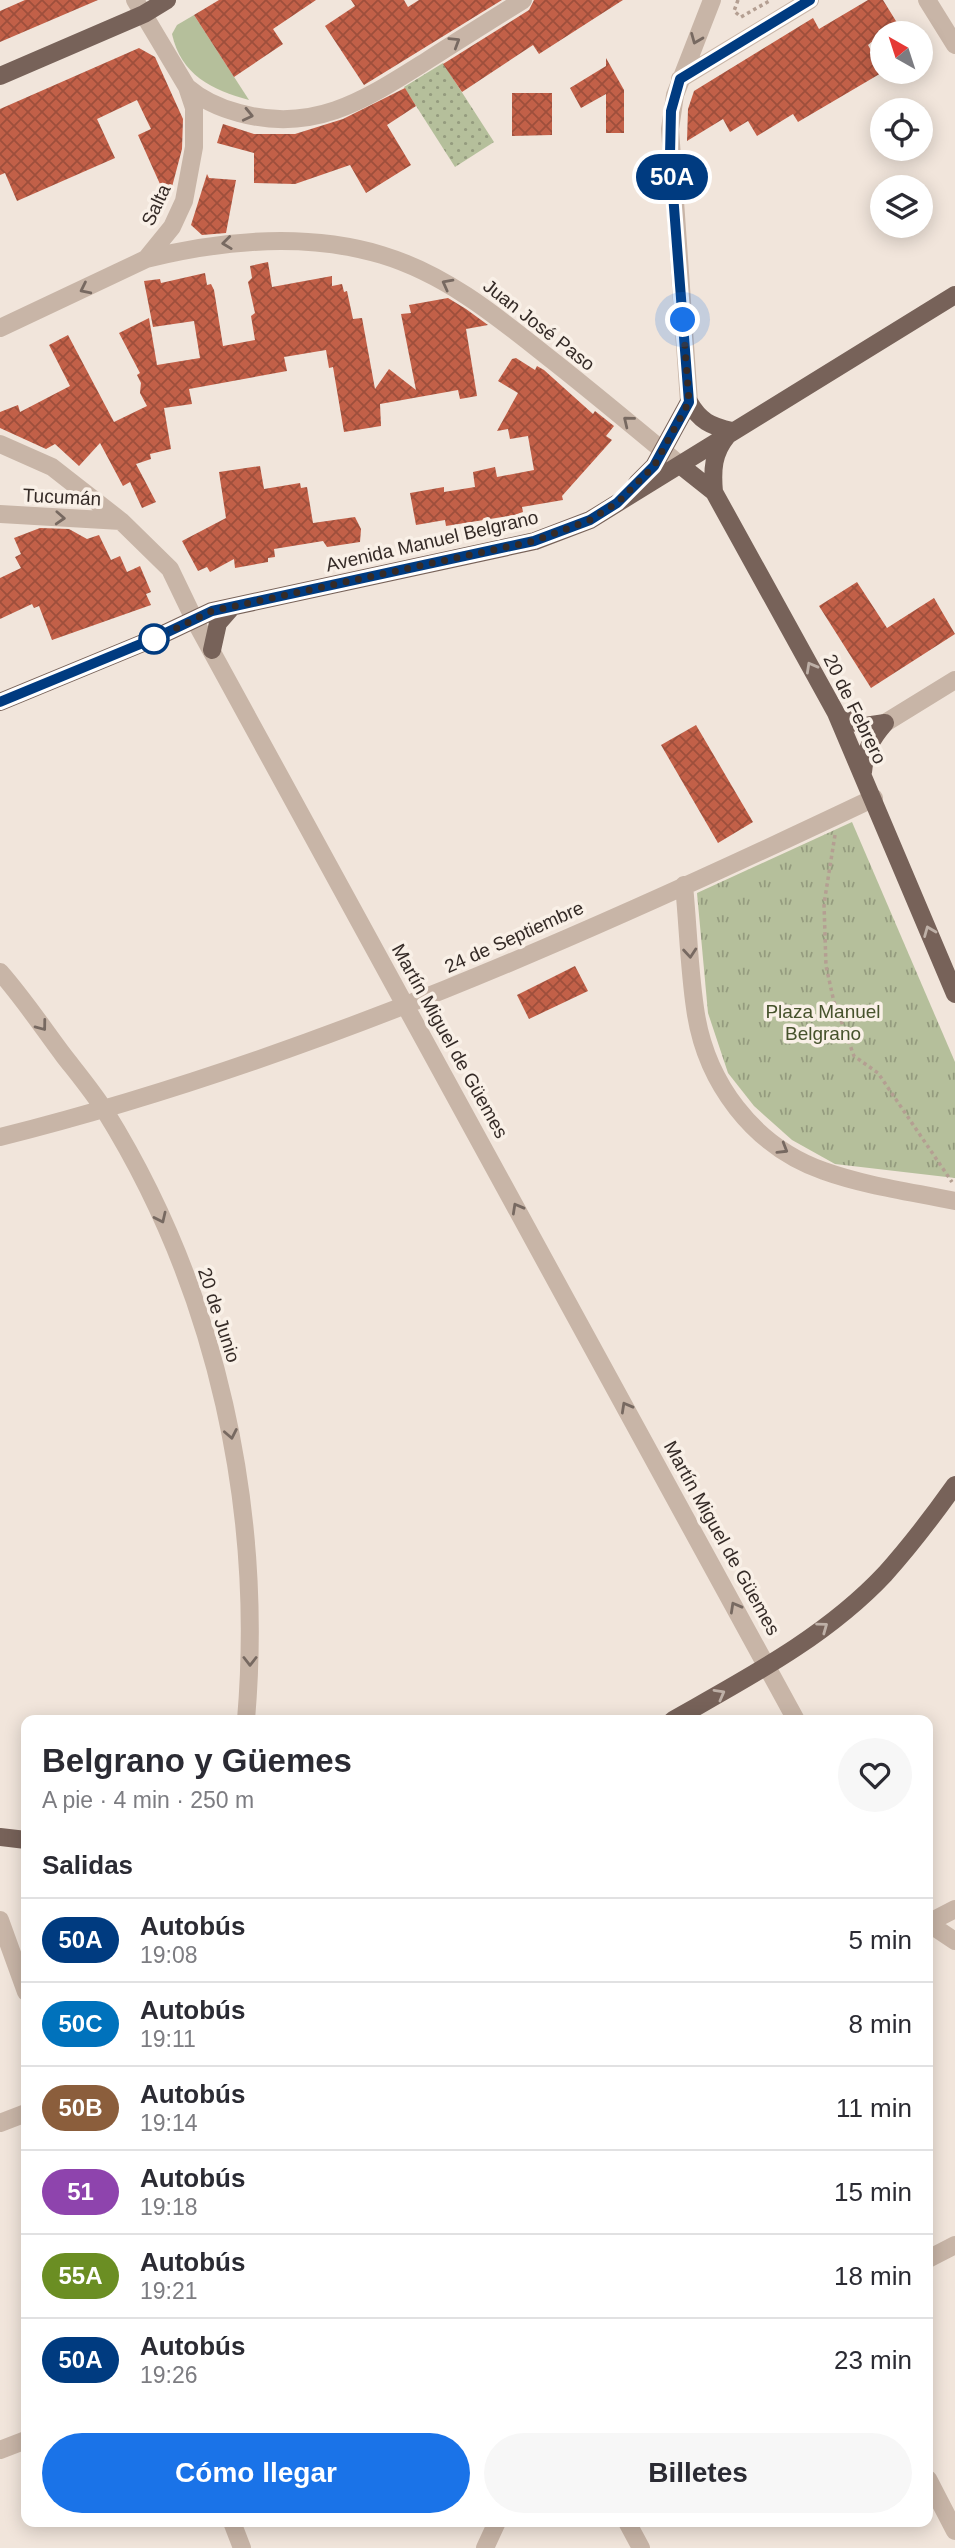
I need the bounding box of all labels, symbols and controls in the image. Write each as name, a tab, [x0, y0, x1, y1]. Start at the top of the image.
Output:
north arrow	[870, 21, 933, 84]
map controls	[870, 21, 933, 238]
one-way arrow	[691, 33, 705, 45]
one-way arrow	[448, 38, 461, 51]
button: locate	[870, 98, 933, 161]
one-way arrow	[242, 107, 254, 122]
line badge: 50A	[632, 154, 712, 200]
text: 50A	[650, 163, 694, 190]
button: layers	[870, 175, 933, 238]
street label: Salta	[137, 181, 175, 229]
one-way arrow	[221, 235, 232, 250]
street label: Juan José Paso	[479, 275, 599, 375]
one-way arrow	[442, 279, 454, 292]
one-way arrow	[79, 281, 92, 295]
your location	[665, 302, 700, 337]
one-way arrow	[623, 417, 636, 430]
street label: Tucumán	[22, 484, 102, 510]
street label: Avenida Manuel Belgrano	[324, 506, 540, 576]
one-way arrow	[55, 510, 66, 525]
unlabelled marker	[139, 624, 169, 654]
street label: 20 de Febrero	[819, 651, 891, 767]
one-way arrow	[806, 661, 819, 674]
street label: 24 de Septiembre	[441, 897, 587, 977]
one-way arrow	[923, 925, 937, 938]
street label: Martín Miguel de Güemes	[388, 940, 512, 1142]
one-way arrow	[682, 948, 697, 959]
park label: Plaza Manuel Belgrano	[765, 1001, 881, 1044]
one-way arrow	[33, 1018, 46, 1031]
one-way arrow	[775, 1141, 788, 1154]
one-way arrow	[512, 1202, 525, 1215]
one-way arrow	[153, 1211, 167, 1223]
street label: 20 de Junio	[194, 1265, 244, 1365]
one-way arrow	[621, 1402, 634, 1415]
one-way arrow	[222, 1428, 237, 1440]
street label: Martín Miguel de Güemes	[660, 1437, 784, 1639]
one-way arrow	[730, 1602, 743, 1614]
one-way arrow	[815, 1623, 828, 1635]
one-way arrow	[242, 1656, 258, 1666]
one-way arrow	[713, 1689, 726, 1702]
button: heart	[838, 1738, 912, 1812]
text: Belgrano y Güemes	[42, 1742, 352, 1779]
text: A pie · 4 min · 250 m	[42, 1787, 254, 1813]
text: Salidas	[42, 1850, 133, 1880]
text: Autobús	[140, 1911, 245, 1941]
text: 5 min	[848, 1925, 912, 1955]
text: 50A	[58, 1926, 103, 1953]
text: 19:08	[140, 1942, 198, 1968]
text: Autobús	[140, 1995, 245, 2025]
text: 8 min	[848, 2009, 912, 2039]
text: 50C	[58, 2010, 103, 2037]
text: 19:11	[140, 2026, 196, 2052]
text: Autobús	[140, 2079, 245, 2109]
text: 11 min	[836, 2093, 912, 2123]
text: 50B	[58, 2094, 103, 2121]
text: 19:14	[140, 2110, 198, 2136]
text: Autobús	[140, 2163, 245, 2193]
text: 15 min	[834, 2177, 912, 2207]
text: 51	[67, 2178, 94, 2205]
text: 19:18	[140, 2194, 198, 2220]
text: Autobús	[140, 2247, 245, 2277]
text: 18 min	[834, 2261, 912, 2291]
text: 55A	[58, 2262, 103, 2289]
text: 19:21	[140, 2278, 198, 2304]
text: Autobús	[140, 2331, 245, 2361]
text: 23 min	[834, 2345, 912, 2375]
text: 50A	[58, 2346, 103, 2373]
text: 19:26	[140, 2362, 198, 2388]
button: Cómo llegar	[42, 2433, 470, 2513]
button: Billetes	[484, 2433, 912, 2513]

